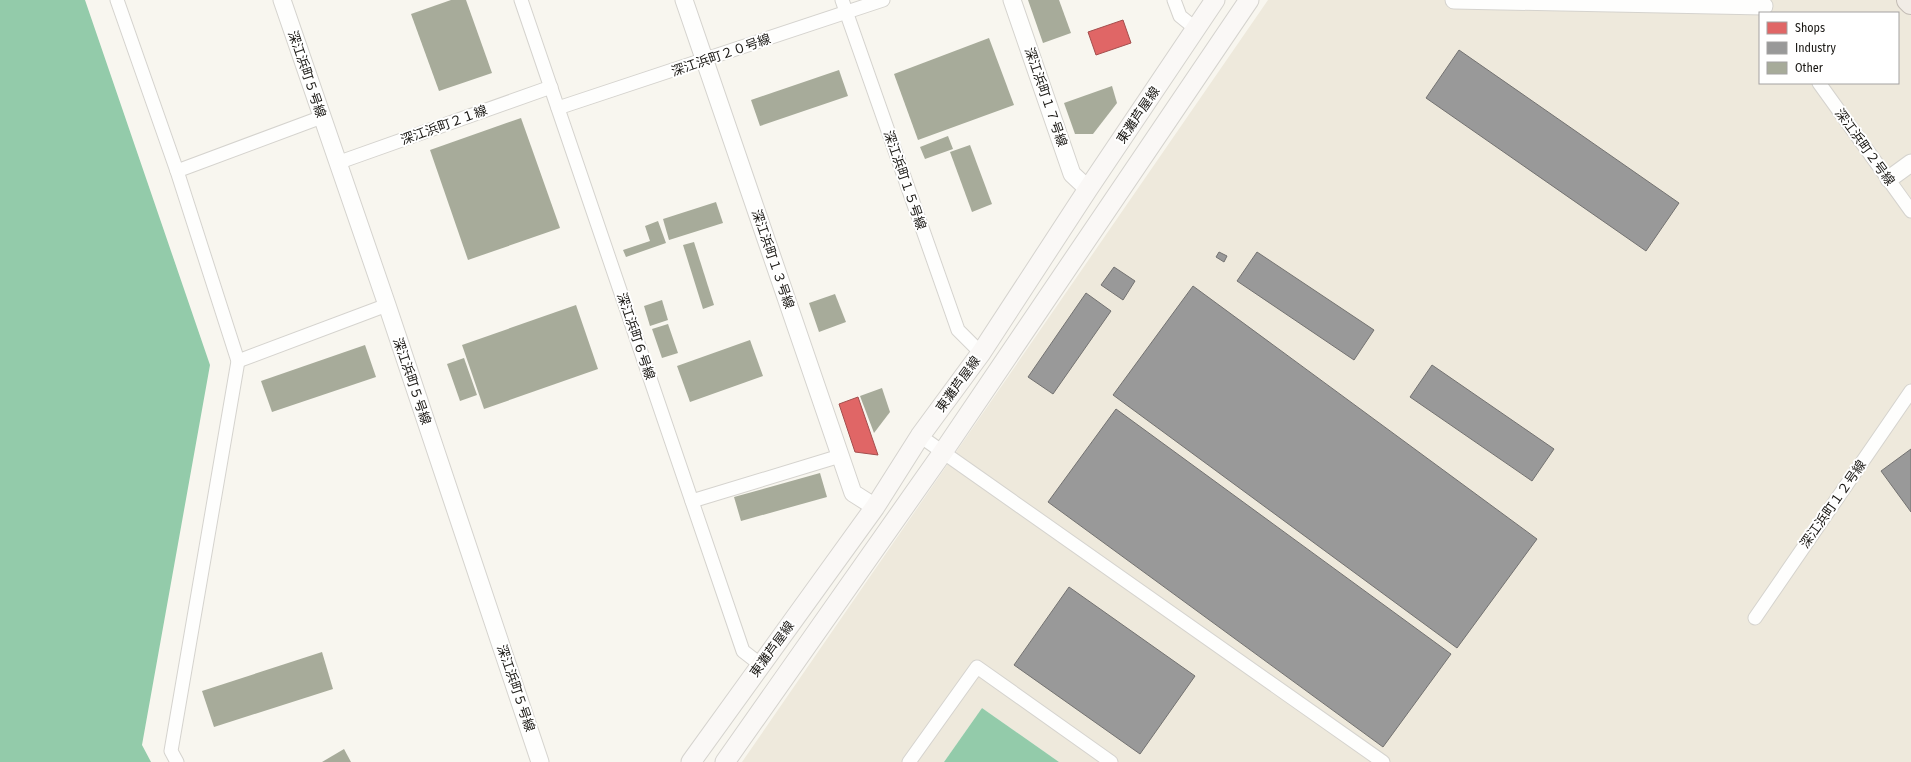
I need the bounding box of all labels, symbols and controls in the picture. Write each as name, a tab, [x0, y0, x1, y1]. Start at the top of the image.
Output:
legend	[1759, 12, 1899, 84]
text: Shops	[1795, 21, 1825, 35]
street label: 深江浜町５号線	[285, 29, 329, 119]
street label: 深江浜町２０号線	[669, 31, 773, 79]
text: Industry	[1795, 41, 1836, 55]
street label: 深江浜町１７号線	[1022, 45, 1070, 149]
text: Other	[1795, 61, 1824, 75]
street label: 東灘芦屋線	[1114, 84, 1162, 146]
street label: 深江浜町２１線	[399, 102, 489, 148]
street label: 深江浜町２号線	[1832, 106, 1898, 188]
street label: 深江浜町１５号線	[881, 128, 929, 232]
street label: 深江浜町１３号線	[749, 207, 797, 311]
street label: 深江浜町６号線	[614, 291, 658, 381]
street label: 深江浜町５号線	[390, 336, 434, 426]
street label: 東灘芦屋線	[933, 353, 983, 415]
street label: 深江浜町１２号線	[1797, 457, 1869, 551]
street label: 東灘芦屋線	[747, 618, 797, 680]
street label: 深江浜町５号線	[494, 643, 538, 733]

